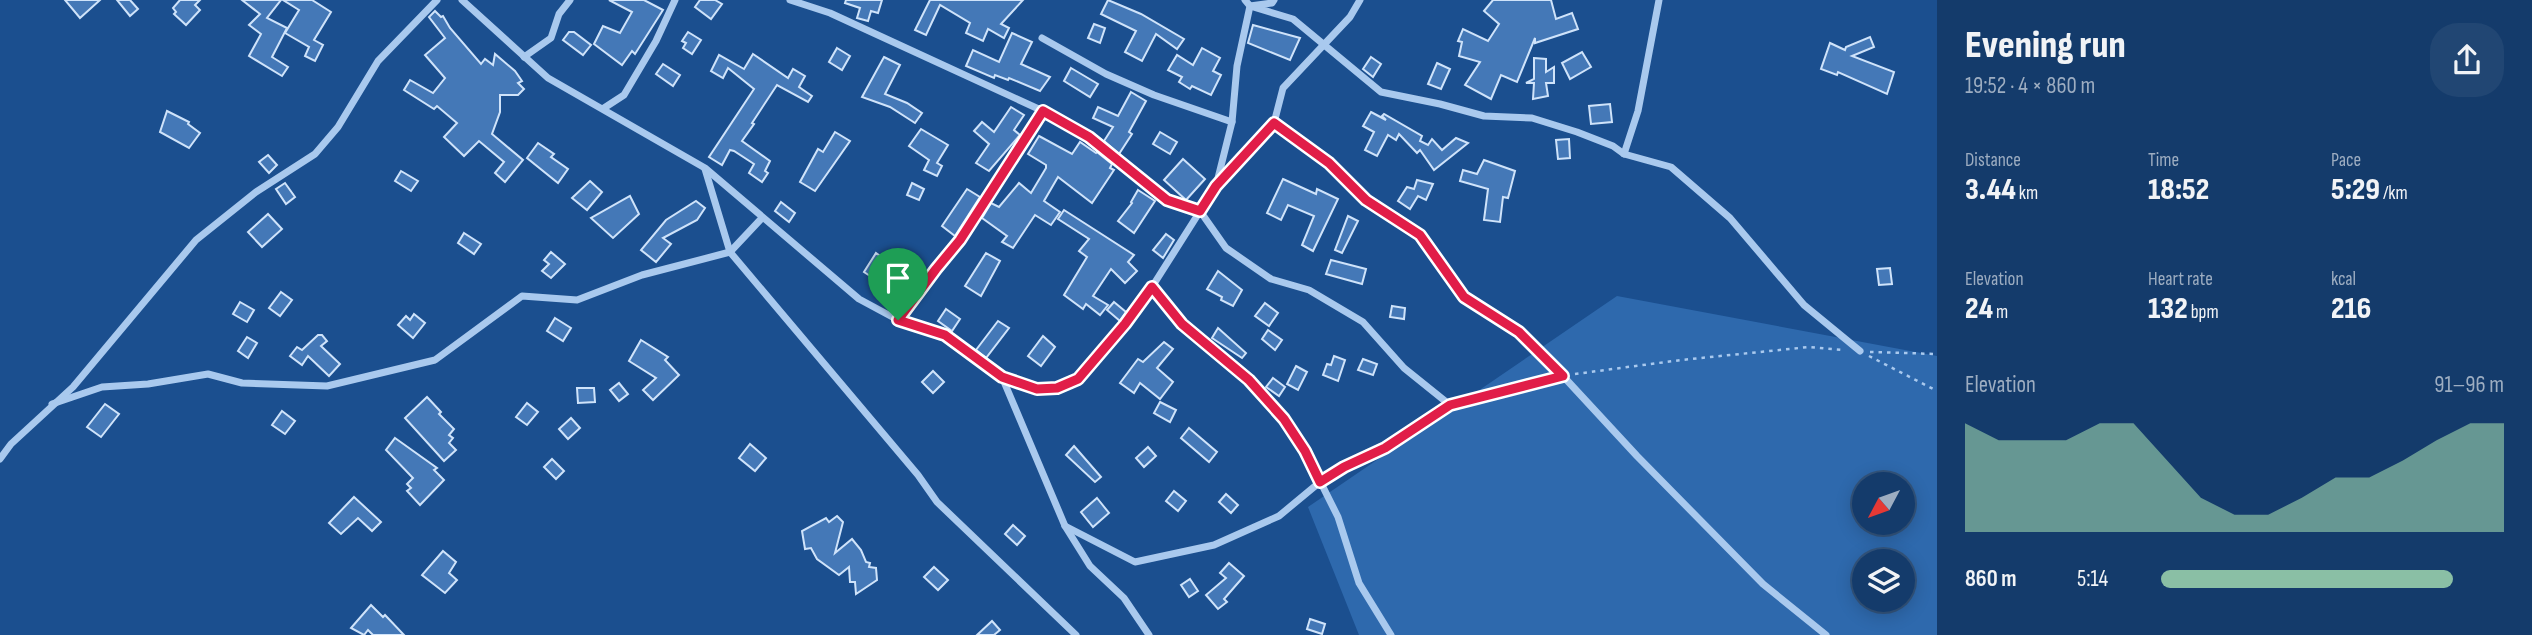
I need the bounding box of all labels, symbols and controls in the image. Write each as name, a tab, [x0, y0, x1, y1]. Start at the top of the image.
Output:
text: Evening run	[1965, 23, 2126, 68]
button: share	[2430, 23, 2504, 97]
text: 19:52 · 4 × 860 m	[1965, 72, 2095, 100]
text: Distance	[1965, 149, 2021, 172]
text: Time	[2148, 149, 2179, 172]
text: Pace	[2331, 149, 2361, 172]
text: 3.44	[1965, 172, 2016, 208]
text: 18:52	[2148, 172, 2209, 208]
text: 5:29	[2331, 172, 2380, 208]
text: km	[2016, 182, 2038, 205]
text: /km	[2380, 182, 2408, 205]
pin	[868, 248, 928, 320]
icon: arrive	[879, 259, 917, 297]
text: Elevation	[1965, 268, 2024, 291]
text: Heart rate	[2148, 268, 2213, 291]
text: kcal	[2331, 268, 2356, 291]
text: 24	[1965, 291, 1993, 327]
text: 132	[2148, 291, 2188, 327]
text: 216	[2331, 291, 2371, 327]
text: m	[1993, 301, 2008, 324]
text: bpm	[2188, 301, 2219, 324]
text: Elevation	[1965, 371, 2036, 399]
text: 91–96 m	[2434, 371, 2504, 399]
north arrow	[1852, 472, 1914, 536]
map controls	[1852, 472, 1915, 612]
button: layers	[1852, 549, 1915, 612]
text: 860 m	[1965, 565, 2016, 593]
text: 5:14	[2077, 565, 2108, 593]

